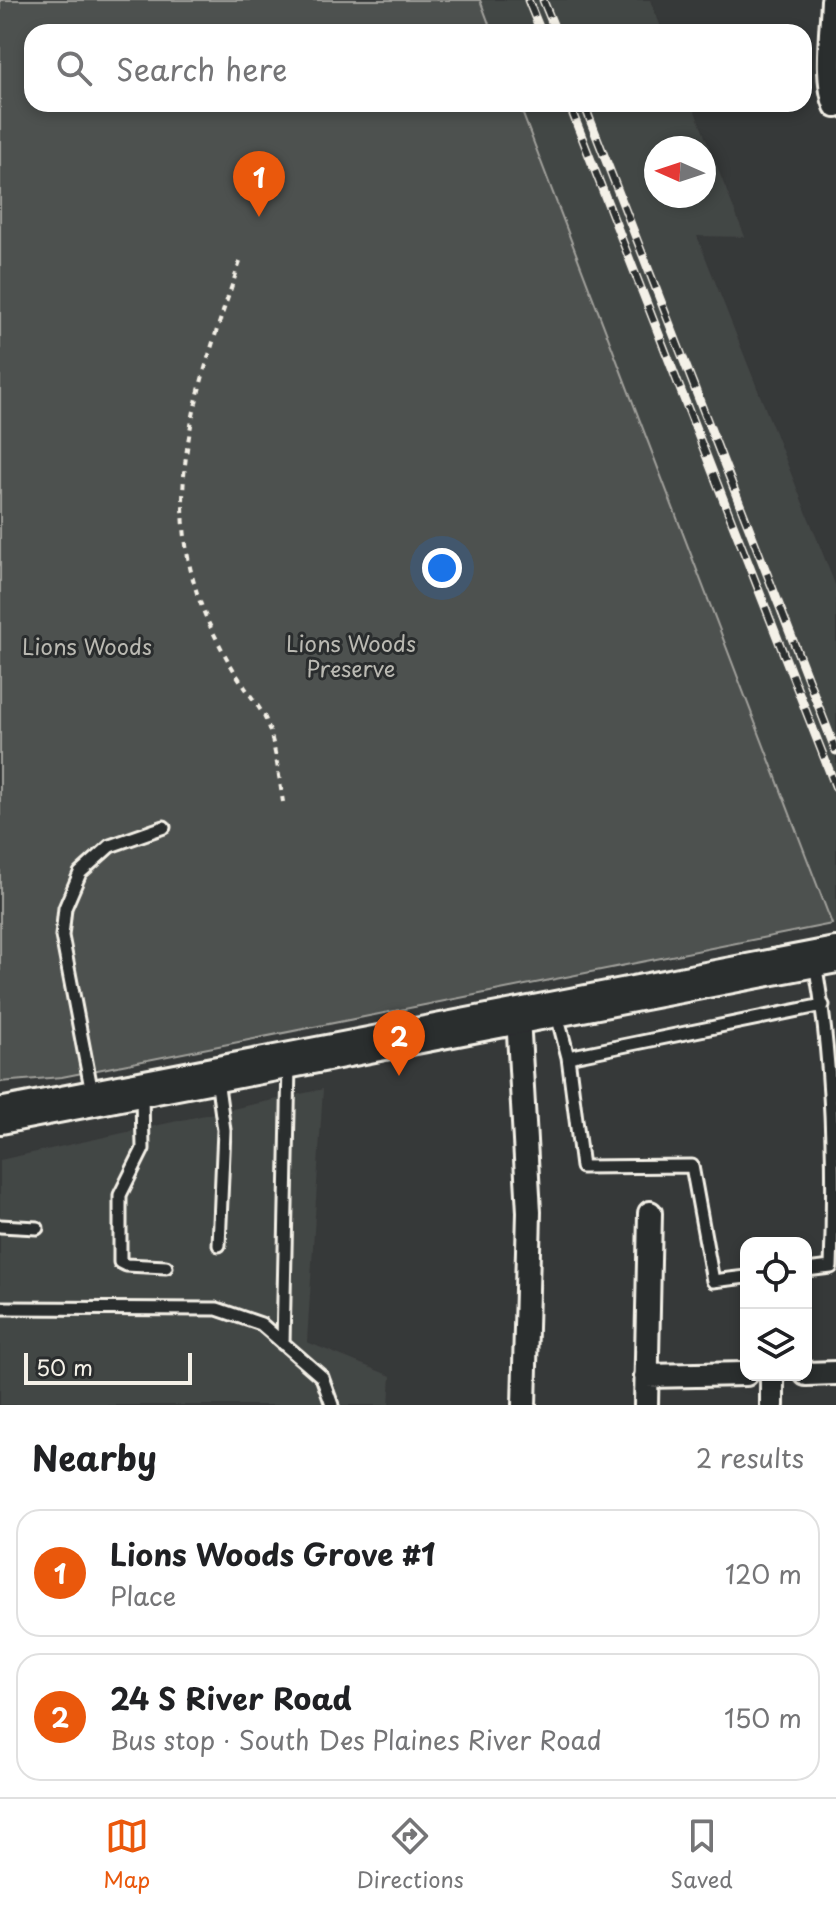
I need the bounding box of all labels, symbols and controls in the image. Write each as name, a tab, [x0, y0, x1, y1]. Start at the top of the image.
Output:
search box	[24, 24, 812, 112]
icon: search	[52, 46, 96, 90]
text: Search here	[116, 46, 288, 91]
north arrow	[644, 136, 716, 208]
pin: 1	[233, 151, 285, 217]
your location	[422, 548, 462, 588]
park label: Lions Woods Preserve	[286, 626, 416, 684]
park label: Lions Woods	[22, 629, 152, 662]
pin: 2	[373, 1010, 425, 1076]
map controls	[740, 1237, 812, 1381]
button: locate	[740, 1237, 812, 1309]
button: layers	[740, 1309, 812, 1381]
scale bar	[24, 1349, 192, 1385]
text: 50 m	[36, 1350, 93, 1383]
text: Nearby	[32, 1431, 157, 1483]
text: 2 results	[696, 1438, 804, 1477]
text: Lions Woods Grove #1	[110, 1531, 435, 1576]
text: 1	[54, 1554, 66, 1593]
text: 120 m	[725, 1554, 802, 1593]
text: Place	[110, 1576, 176, 1615]
text: 24 S River Road	[110, 1675, 352, 1720]
text: 2	[51, 1698, 69, 1737]
text: 150 m	[724, 1698, 802, 1737]
text: Bus stop · South Des Plaines River Road	[110, 1720, 602, 1759]
tab: Map	[103, 1814, 150, 1895]
tab: Directions	[357, 1814, 464, 1895]
tab: Saved	[670, 1814, 733, 1895]

